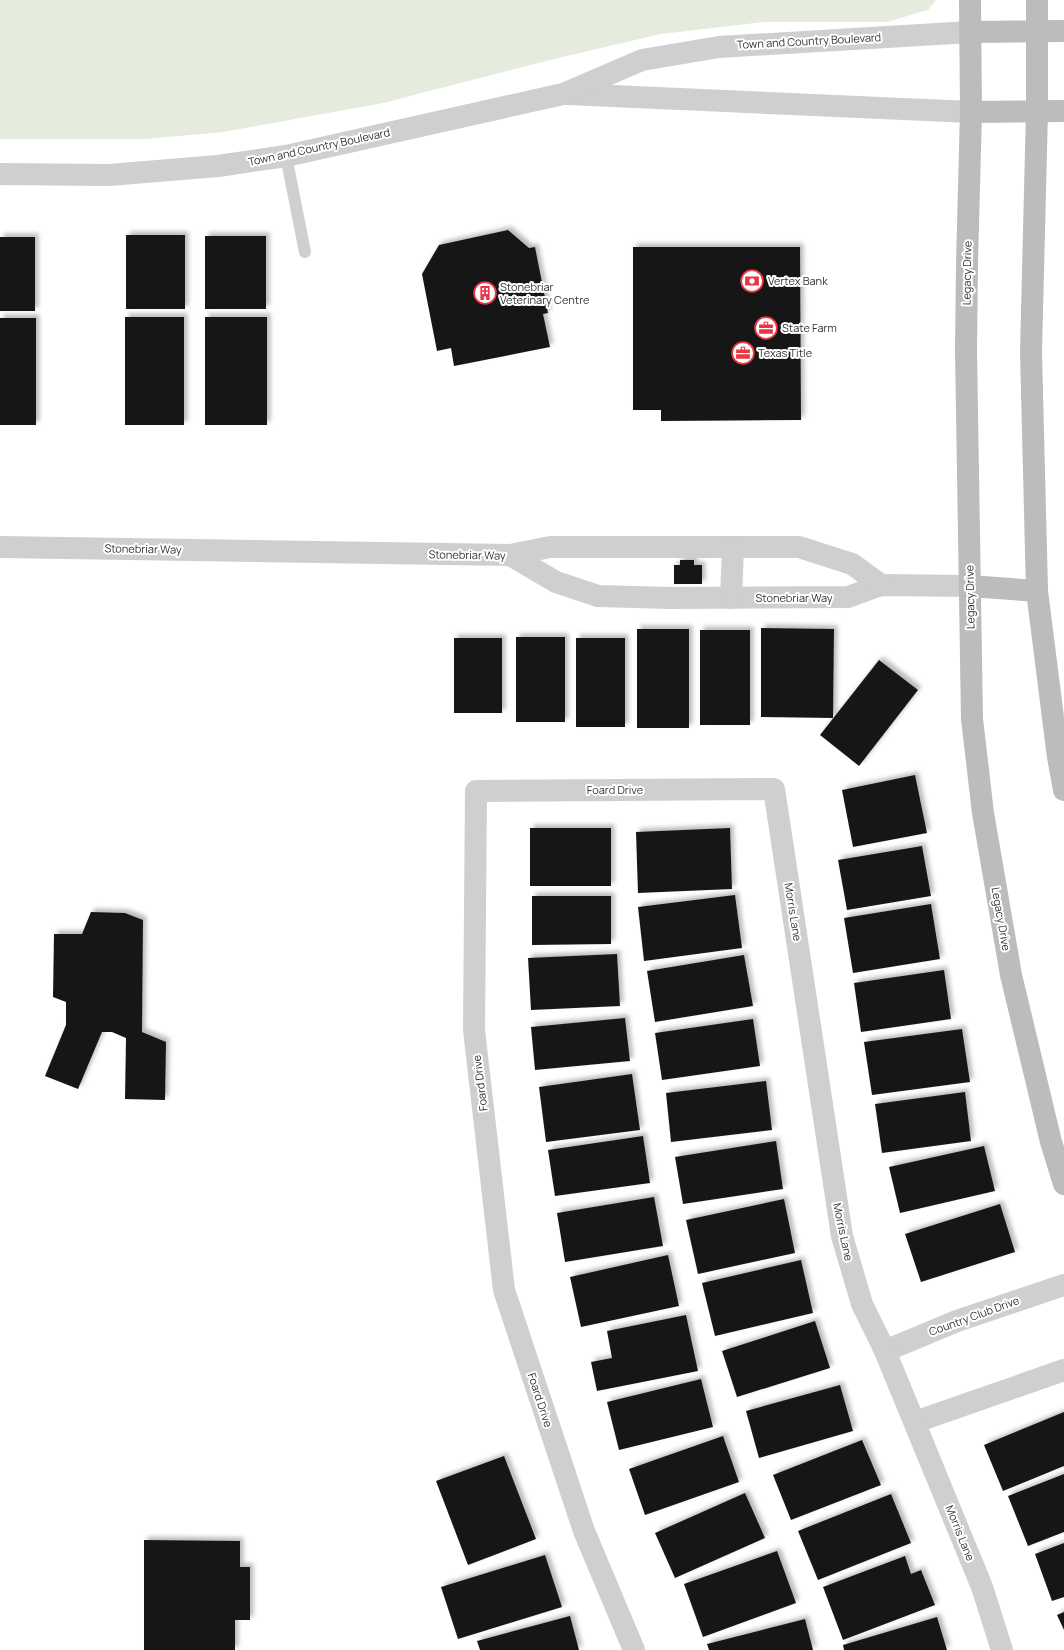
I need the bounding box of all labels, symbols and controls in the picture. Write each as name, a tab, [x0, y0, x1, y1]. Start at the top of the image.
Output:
street label: Town and Country Boulevard	[736, 29, 882, 52]
street label: Town and Country Boulevard	[247, 124, 391, 169]
street label: Legacy Drive	[958, 240, 975, 305]
bank icon: Vertex Bank	[739, 268, 765, 294]
place label: Vertex Bank	[768, 273, 828, 288]
place label: Stonebriar Veterinary Centre	[500, 279, 590, 307]
building icon: Stonebriar Veterinary Centre	[472, 280, 498, 306]
office icon: State Farm	[753, 315, 779, 341]
place label: State Farm	[782, 320, 837, 335]
office icon: Texas Title	[730, 340, 756, 366]
place label: Texas Title	[758, 345, 813, 360]
street label: Stonebriar Way	[104, 540, 182, 557]
street label: Stonebriar Way	[428, 546, 506, 563]
street label: Legacy Drive	[961, 564, 978, 629]
street label: Stonebriar Way	[755, 590, 833, 605]
street label: Foard Drive	[587, 782, 644, 797]
street label: Morris Lane	[781, 882, 806, 943]
street label: Legacy Drive	[989, 886, 1015, 952]
street label: Foard Drive	[469, 1054, 490, 1112]
street label: Morris Lane	[830, 1202, 857, 1263]
street label: Country Club Drive	[927, 1292, 1022, 1339]
street label: Foard Drive	[525, 1371, 556, 1429]
street label: Morris Lane	[942, 1503, 979, 1563]

